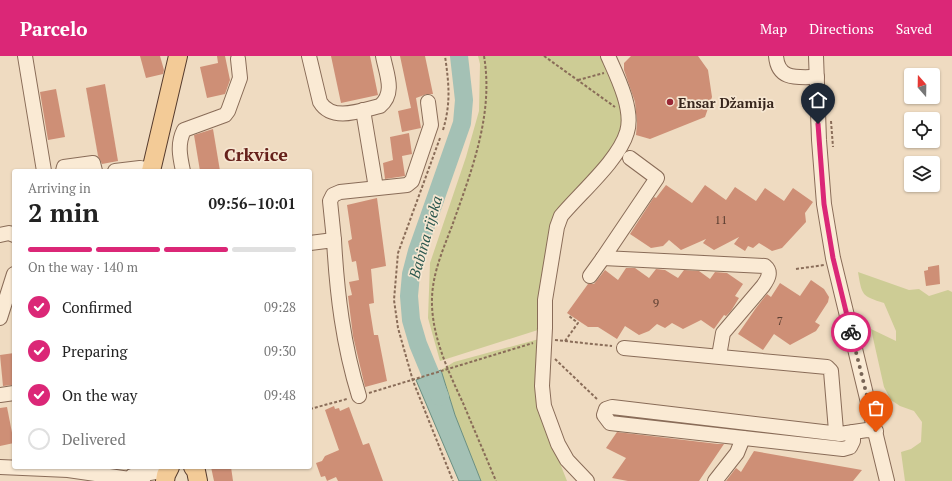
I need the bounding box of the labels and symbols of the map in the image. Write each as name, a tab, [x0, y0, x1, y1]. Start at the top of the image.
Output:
north arrow	[904, 68, 940, 104]
pin	[801, 83, 835, 124]
place label: Ensar Džamija	[678, 93, 775, 112]
marker: Ensar Džamija	[665, 97, 675, 107]
district label: Crkvice	[224, 142, 288, 166]
water label: Babina rijeka	[403, 193, 446, 282]
house number: 11	[715, 212, 727, 227]
house number: 9	[653, 295, 659, 310]
courier	[831, 312, 871, 352]
house number: 7	[777, 313, 783, 328]
pin	[859, 391, 893, 432]

